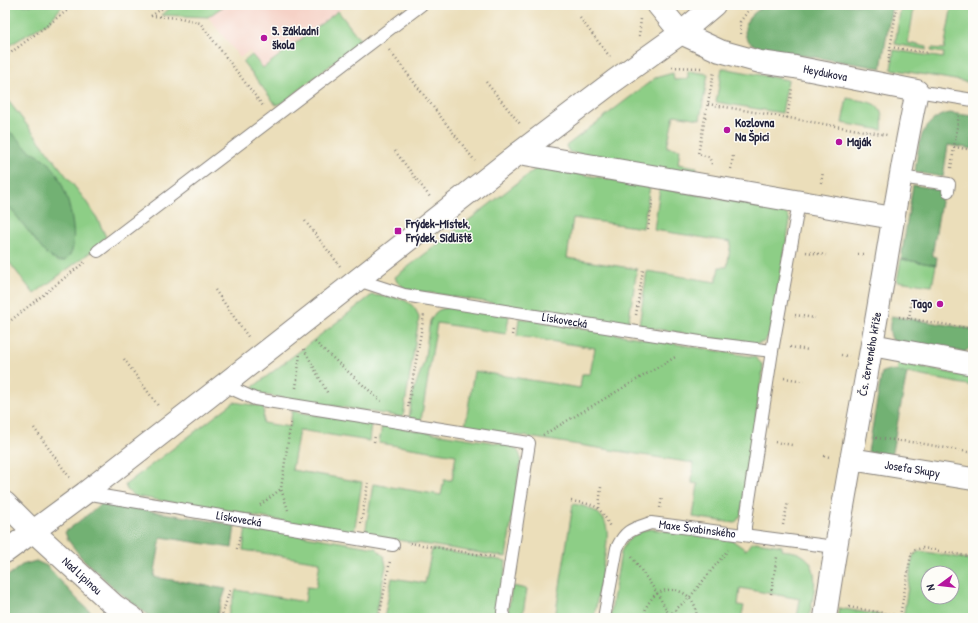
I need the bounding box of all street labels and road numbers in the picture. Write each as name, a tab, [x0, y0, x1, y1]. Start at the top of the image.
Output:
street label: Heydukova	[802, 60, 849, 85]
street label: Lískovecká	[541, 308, 589, 332]
street label: Čs. červeného kříže	[854, 310, 885, 397]
street label: Josefa Skupy	[883, 456, 941, 481]
street label: Lískovecká	[215, 506, 263, 531]
street label: Maxe Švabinského	[658, 515, 737, 542]
street label: Nad Lipinou	[59, 553, 106, 598]

